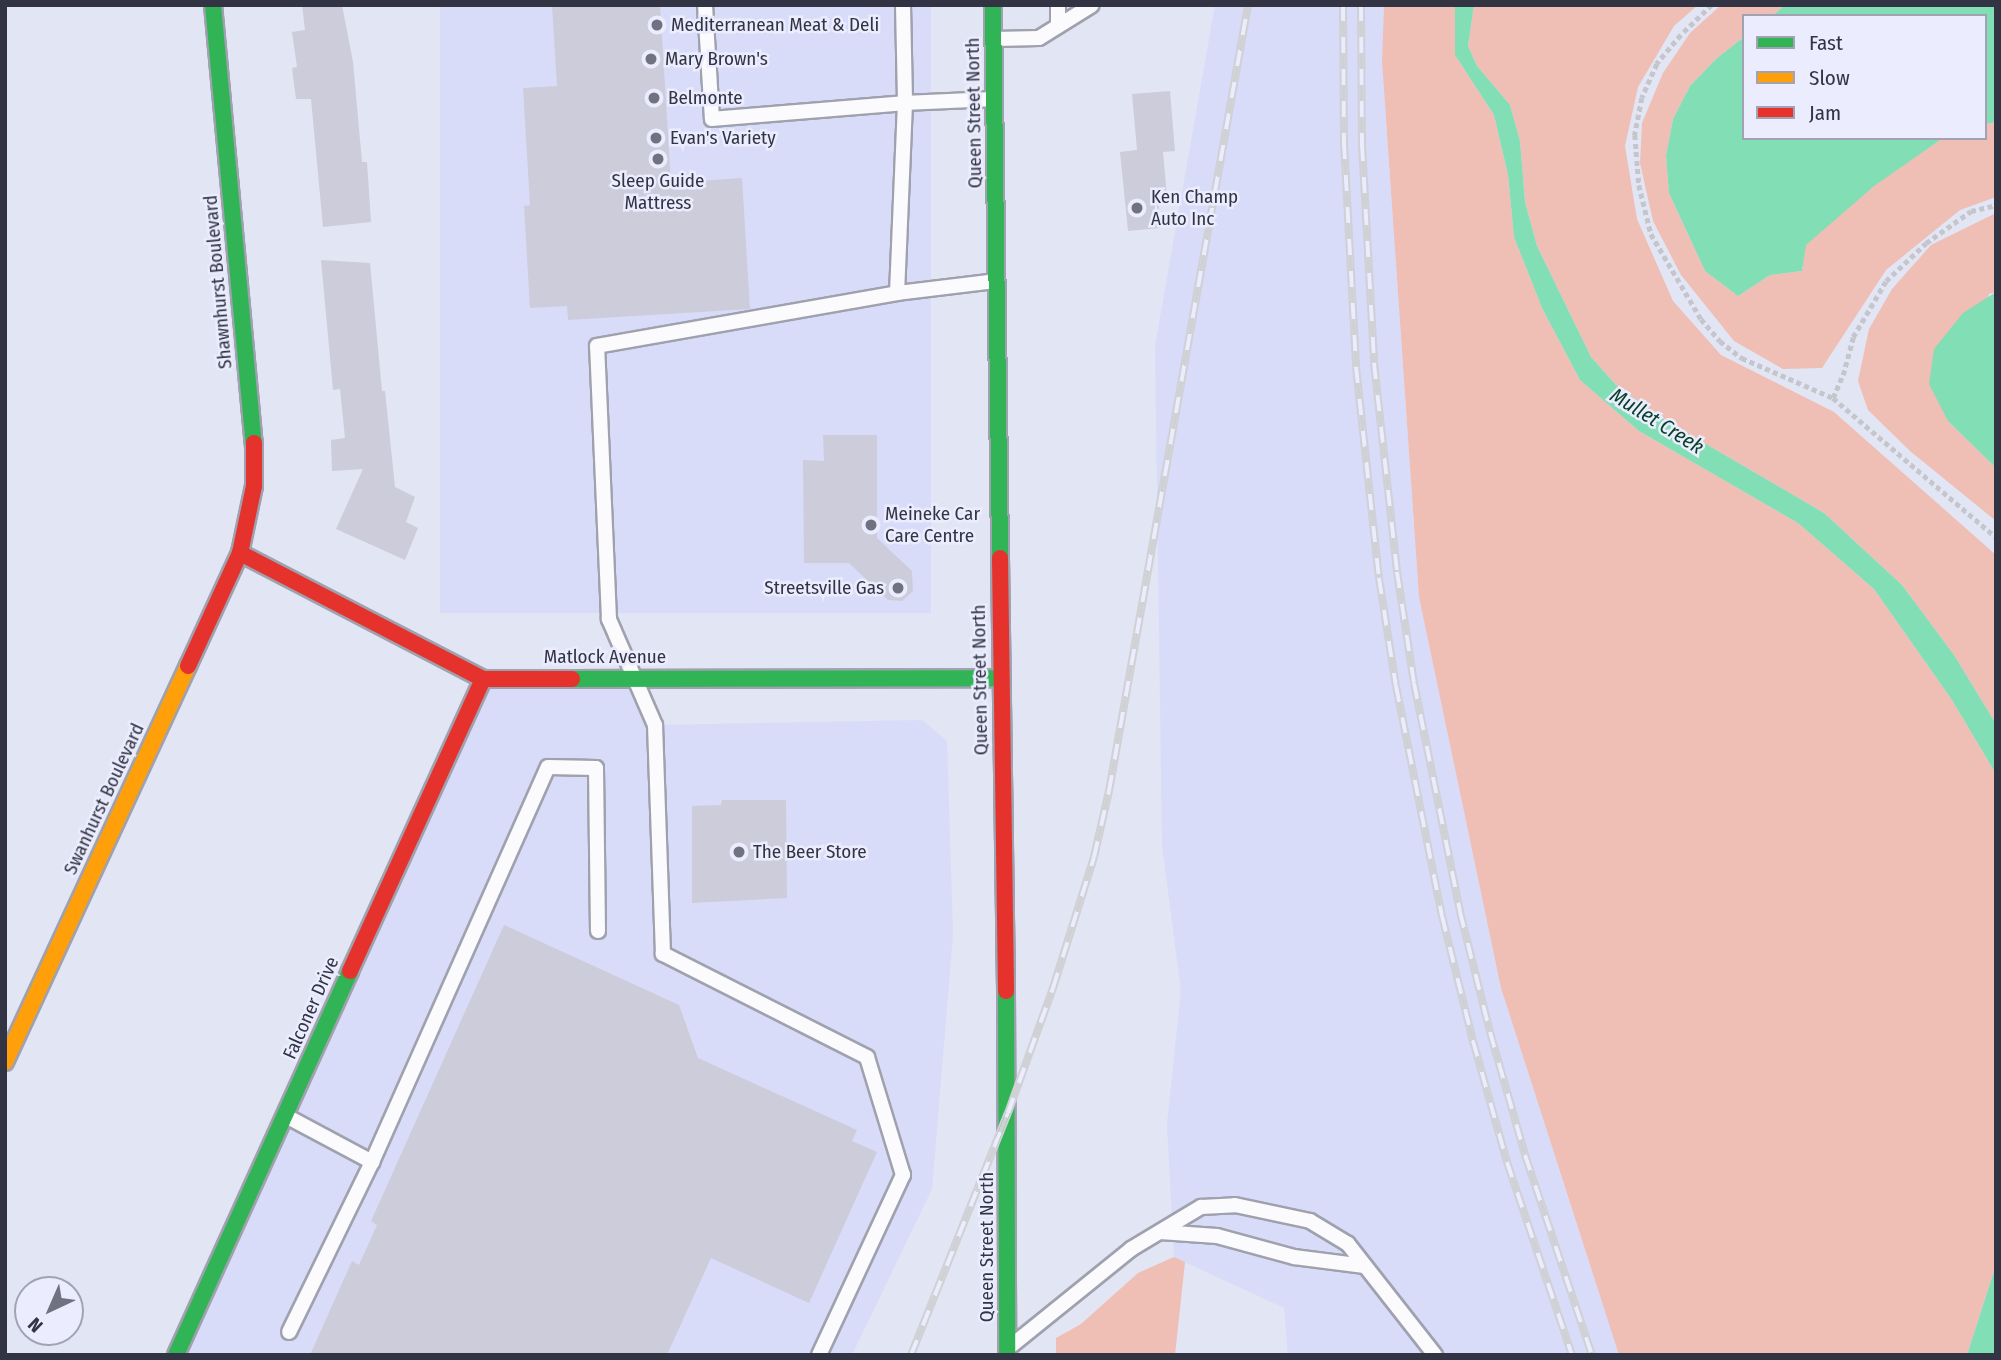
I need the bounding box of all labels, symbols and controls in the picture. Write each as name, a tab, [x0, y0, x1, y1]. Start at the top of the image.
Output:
place label: Mediterranean Meat & Deli	[671, 14, 879, 36]
legend	[1742, 14, 1987, 140]
marker: Mediterranean Meat & Deli	[649, 17, 665, 33]
text: Fast	[1809, 30, 1843, 56]
street label: Queen Street North	[961, 37, 987, 189]
place label: Mary Brown's	[665, 48, 768, 70]
marker: Mary Brown's	[643, 51, 659, 67]
text: Slow	[1809, 65, 1850, 91]
place label: Belmonte	[668, 87, 743, 109]
marker: Belmonte	[646, 90, 662, 106]
text: Jam	[1809, 100, 1841, 126]
place label: Evan's Variety	[670, 127, 776, 149]
marker: Evan's Variety	[648, 130, 664, 146]
marker: Sleep Guide Mattress	[650, 151, 666, 167]
place label: Sleep Guide Mattress	[612, 170, 704, 214]
place label: Ken Champ Auto Inc	[1151, 186, 1238, 230]
street label: Shawnhurst Boulevard	[199, 194, 237, 370]
marker: Ken Champ Auto Inc	[1129, 200, 1145, 216]
water label: Mullet Creek	[1606, 382, 1708, 460]
place label: Meineke Car Care Centre	[885, 503, 980, 547]
marker: Meineke Car Care Centre	[863, 517, 879, 533]
place label: Streetsville Gas	[764, 577, 884, 599]
marker: Streetsville Gas	[890, 580, 906, 596]
street label: Queen Street North	[967, 604, 993, 756]
street label: Matlock Avenue	[544, 646, 666, 668]
street label: Swanhurst Boulevard	[59, 720, 149, 878]
place label: The Beer Store	[753, 841, 867, 863]
marker: The Beer Store	[731, 844, 747, 860]
street label: Falconer Drive	[278, 953, 344, 1063]
street label: Queen Street North	[976, 1172, 998, 1322]
north arrow	[14, 1276, 84, 1346]
text: N	[23, 1313, 48, 1337]

